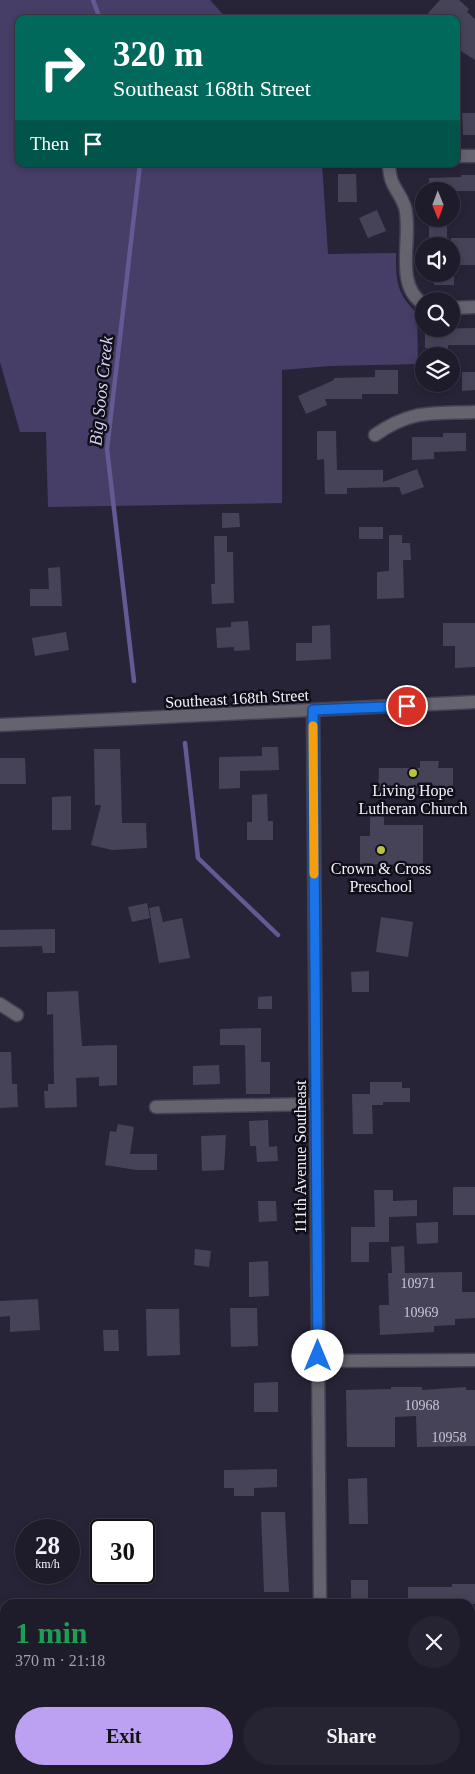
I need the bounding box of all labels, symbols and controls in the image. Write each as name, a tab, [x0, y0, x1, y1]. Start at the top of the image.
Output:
icon: right	[30, 35, 95, 100]
text: 320 m	[113, 35, 203, 74]
text: Southeast 168th Street	[113, 76, 311, 101]
icon: arrive	[79, 130, 107, 158]
text: Then	[30, 133, 69, 154]
north arrow	[415, 182, 460, 228]
map controls	[415, 182, 460, 392]
button: sound	[415, 237, 460, 282]
button: search	[415, 292, 460, 337]
water label: Big Soos Creek	[85, 334, 117, 447]
button: layers	[415, 347, 460, 392]
pin	[386, 685, 428, 727]
street label: Southeast 168th Street	[165, 686, 310, 711]
icon: arrive	[393, 692, 421, 720]
marker: Living Hope Lutheran Church	[407, 767, 419, 779]
place label: Living Hope Lutheran Church	[359, 782, 467, 817]
marker: Crown & Cross Preschool	[375, 844, 387, 856]
place label: Crown & Cross Preschool	[331, 860, 431, 895]
street label: 111th Avenue Southeast	[292, 1080, 309, 1234]
house number: 10971	[401, 1276, 436, 1291]
house number: 10969	[404, 1305, 439, 1320]
position arrow	[291, 1329, 343, 1381]
house number: 10968	[405, 1398, 440, 1413]
house number: 10958	[432, 1430, 467, 1445]
speed limit sign: 30	[90, 1519, 155, 1584]
text: 28	[35, 1532, 60, 1559]
text: km/h	[35, 1557, 60, 1571]
text: 1 min	[15, 1616, 88, 1649]
button: close	[408, 1616, 460, 1668]
text: 370 m · 21:18	[15, 1652, 105, 1669]
button: Exit	[15, 1707, 233, 1765]
button: Share	[243, 1707, 460, 1765]

